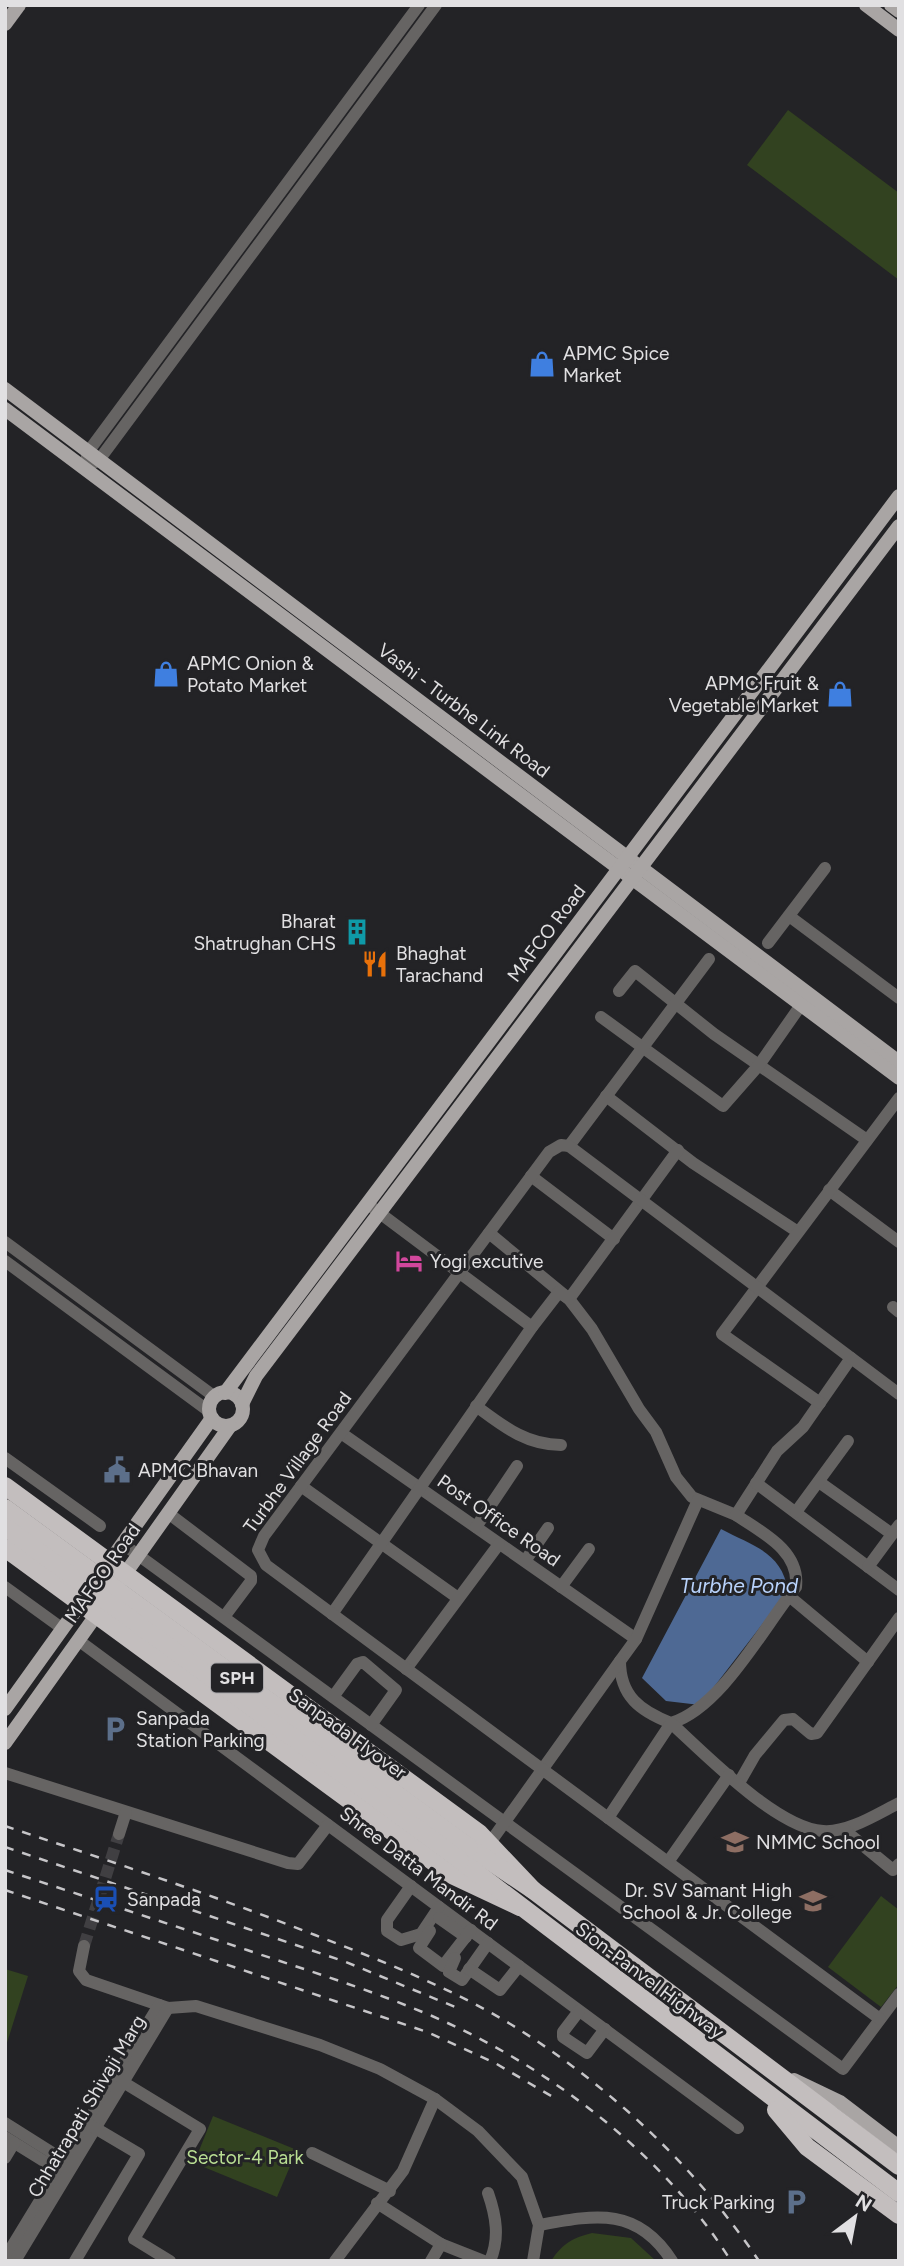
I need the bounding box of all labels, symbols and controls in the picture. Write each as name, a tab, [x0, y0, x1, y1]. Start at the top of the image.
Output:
place label: APMC Spice Market	[563, 342, 669, 387]
shop icon: APMC Spice Market	[527, 349, 557, 379]
street label: Vashi - Turbhe Link Road	[373, 638, 554, 783]
place label: APMC Onion & Potato Market	[187, 652, 314, 697]
shop icon: APMC Onion & Potato Market	[151, 659, 181, 689]
place label: APMC Fruit & Vegetable Market	[669, 672, 820, 717]
shop icon: APMC Fruit & Vegetable Market	[825, 679, 855, 709]
street label: MAFCO Road	[502, 880, 591, 987]
place label: Bharat Shatrughan CHS	[193, 910, 336, 955]
building icon: Bharat Shatrughan CHS	[342, 917, 372, 947]
place label: Bhaghat Tarachand	[396, 942, 483, 987]
restaurant icon: Bhaghat Tarachand	[360, 949, 390, 979]
hotel icon: Yogi excutive	[394, 1246, 424, 1276]
place label: Yogi excutive	[430, 1250, 543, 1273]
street label: Turbhe Village Road	[238, 1387, 356, 1537]
public building icon: APMC Bhavan	[102, 1455, 132, 1485]
place label: APMC Bhavan	[138, 1459, 258, 1482]
street label: Post Office Road	[433, 1469, 565, 1571]
street label: MAFCO Road	[60, 1519, 145, 1627]
water label: Turbhe Pond	[680, 1573, 799, 1598]
road number: SPH	[211, 1664, 263, 1693]
street label: Sanpada Flyover	[284, 1683, 412, 1784]
place label: Sanpada Station Parking	[136, 1707, 265, 1752]
parking icon: Sanpada Station Parking	[100, 1714, 130, 1744]
street label: Shree Datta Mandir Rd	[335, 1802, 502, 1935]
school or university icon: NMMC School	[720, 1827, 750, 1857]
place label: NMMC School	[756, 1831, 880, 1854]
place label: Dr. SV Samant High School & Jr. College	[622, 1879, 792, 1924]
station icon: Sanpada	[91, 1884, 121, 1914]
school or university icon: Dr. SV Samant High School & Jr. College	[798, 1886, 828, 1916]
place label: Sanpada	[127, 1888, 201, 1911]
street label: Sion-Panvel Highway	[571, 1917, 728, 2044]
street label: Chhatrapati Shivaji Marg	[23, 2011, 150, 2202]
park label: Sector-4 Park	[186, 2146, 305, 2169]
north arrow	[820, 2182, 890, 2252]
parking icon: Truck Parking	[781, 2187, 811, 2217]
text: N	[851, 2189, 876, 2217]
place label: Truck Parking	[662, 2191, 775, 2214]

